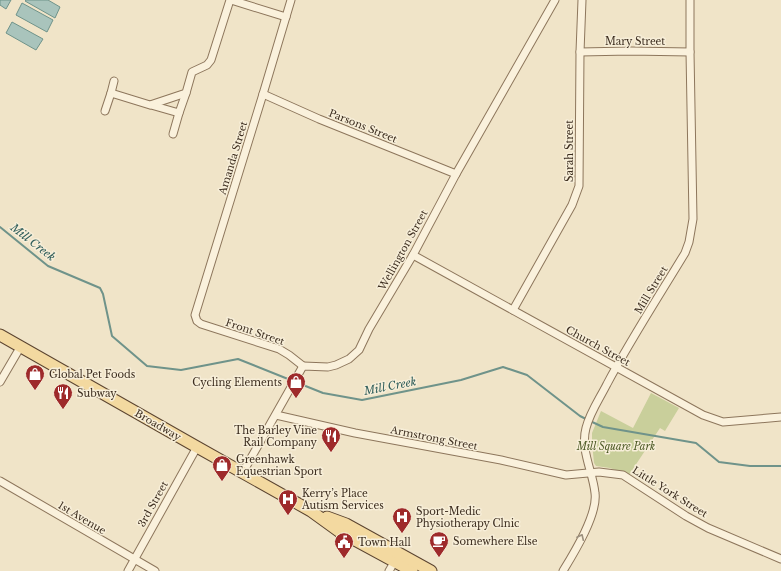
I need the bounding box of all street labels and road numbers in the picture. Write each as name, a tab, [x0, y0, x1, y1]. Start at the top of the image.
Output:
street label: Mary Street	[605, 35, 665, 48]
street label: Parsons Street	[327, 106, 399, 146]
street label: Amanda Street	[215, 120, 250, 197]
street label: Sarah Street	[563, 120, 576, 182]
street label: Wellington Street	[375, 207, 431, 293]
street label: Mill Street	[632, 263, 671, 316]
street label: Front Street	[224, 316, 286, 348]
street label: Church Street	[564, 323, 633, 369]
street label: Broadway	[133, 407, 184, 444]
street label: Armstrong Street	[388, 423, 479, 453]
street label: Little York Street	[630, 464, 710, 520]
street label: 3rd Street	[135, 479, 171, 529]
street label: 1st Avenue	[56, 499, 108, 537]

